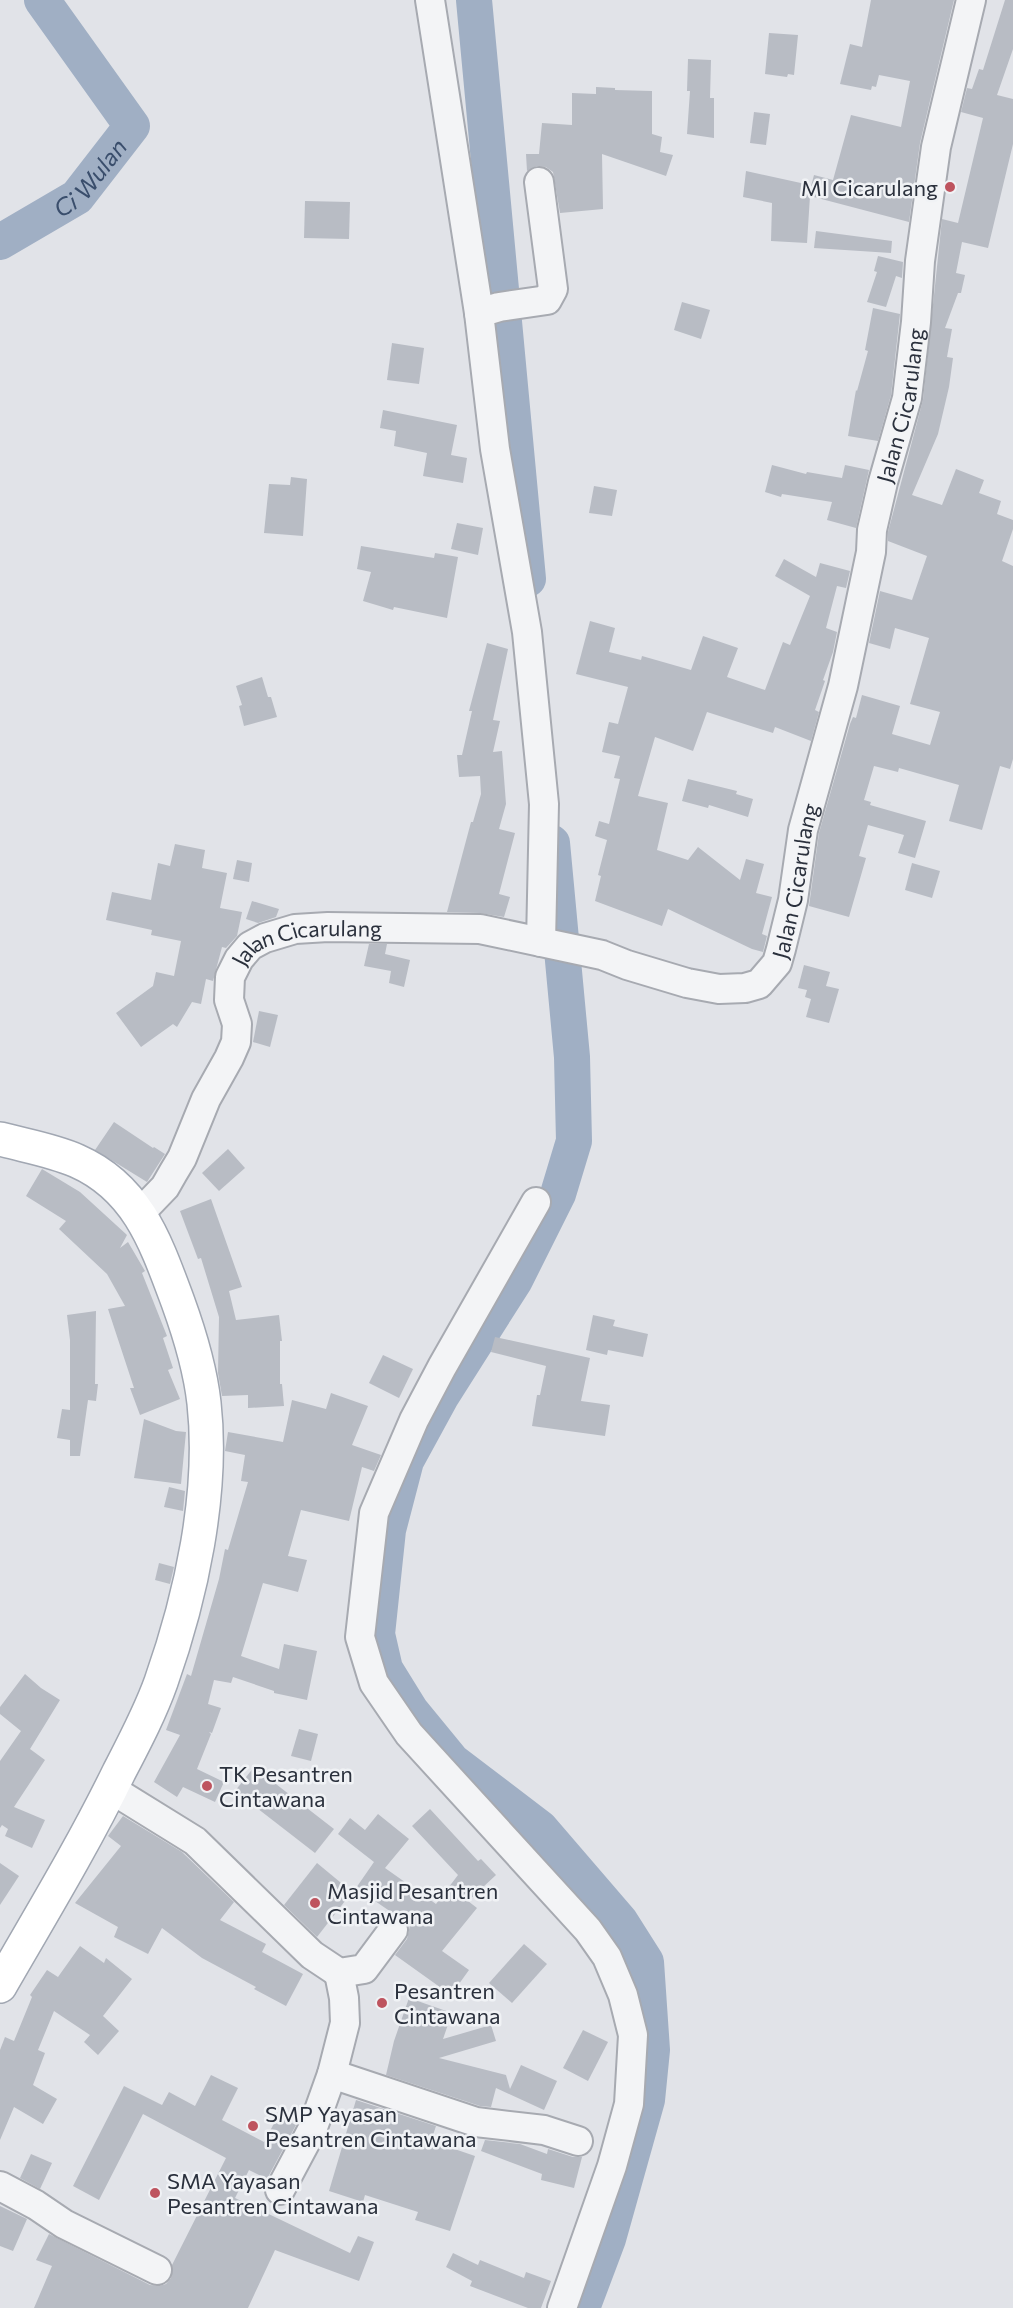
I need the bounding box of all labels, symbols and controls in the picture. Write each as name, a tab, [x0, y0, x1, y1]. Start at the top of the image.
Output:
water label: Ci Wulan	[48, 132, 132, 222]
place label: MI Cicarulang	[801, 174, 938, 201]
marker: MI Cicarulang	[943, 180, 957, 194]
street label: Jalan Cicarulang	[870, 327, 929, 486]
street label: Jalan Cicarulang	[765, 800, 823, 962]
street label: Jalan Cicarulang	[225, 914, 382, 970]
place label: TK Pesantren Cintawana	[219, 1760, 353, 1812]
marker: TK Pesantren Cintawana	[200, 1779, 214, 1793]
place label: Masjid Pesantren Cintawana	[327, 1877, 498, 1929]
marker: Masjid Pesantren Cintawana	[308, 1896, 322, 1910]
place label: Pesantren Cintawana	[394, 1977, 501, 2029]
marker: Pesantren Cintawana	[375, 1996, 389, 2010]
place label: SMP Yayasan Pesantren Cintawana	[265, 2100, 477, 2152]
marker: SMP Yayasan Pesantren Cintawana	[246, 2119, 260, 2133]
place label: SMA Yayasan Pesantren Cintawana	[167, 2167, 379, 2219]
marker: SMA Yayasan Pesantren Cintawana	[148, 2186, 162, 2200]

